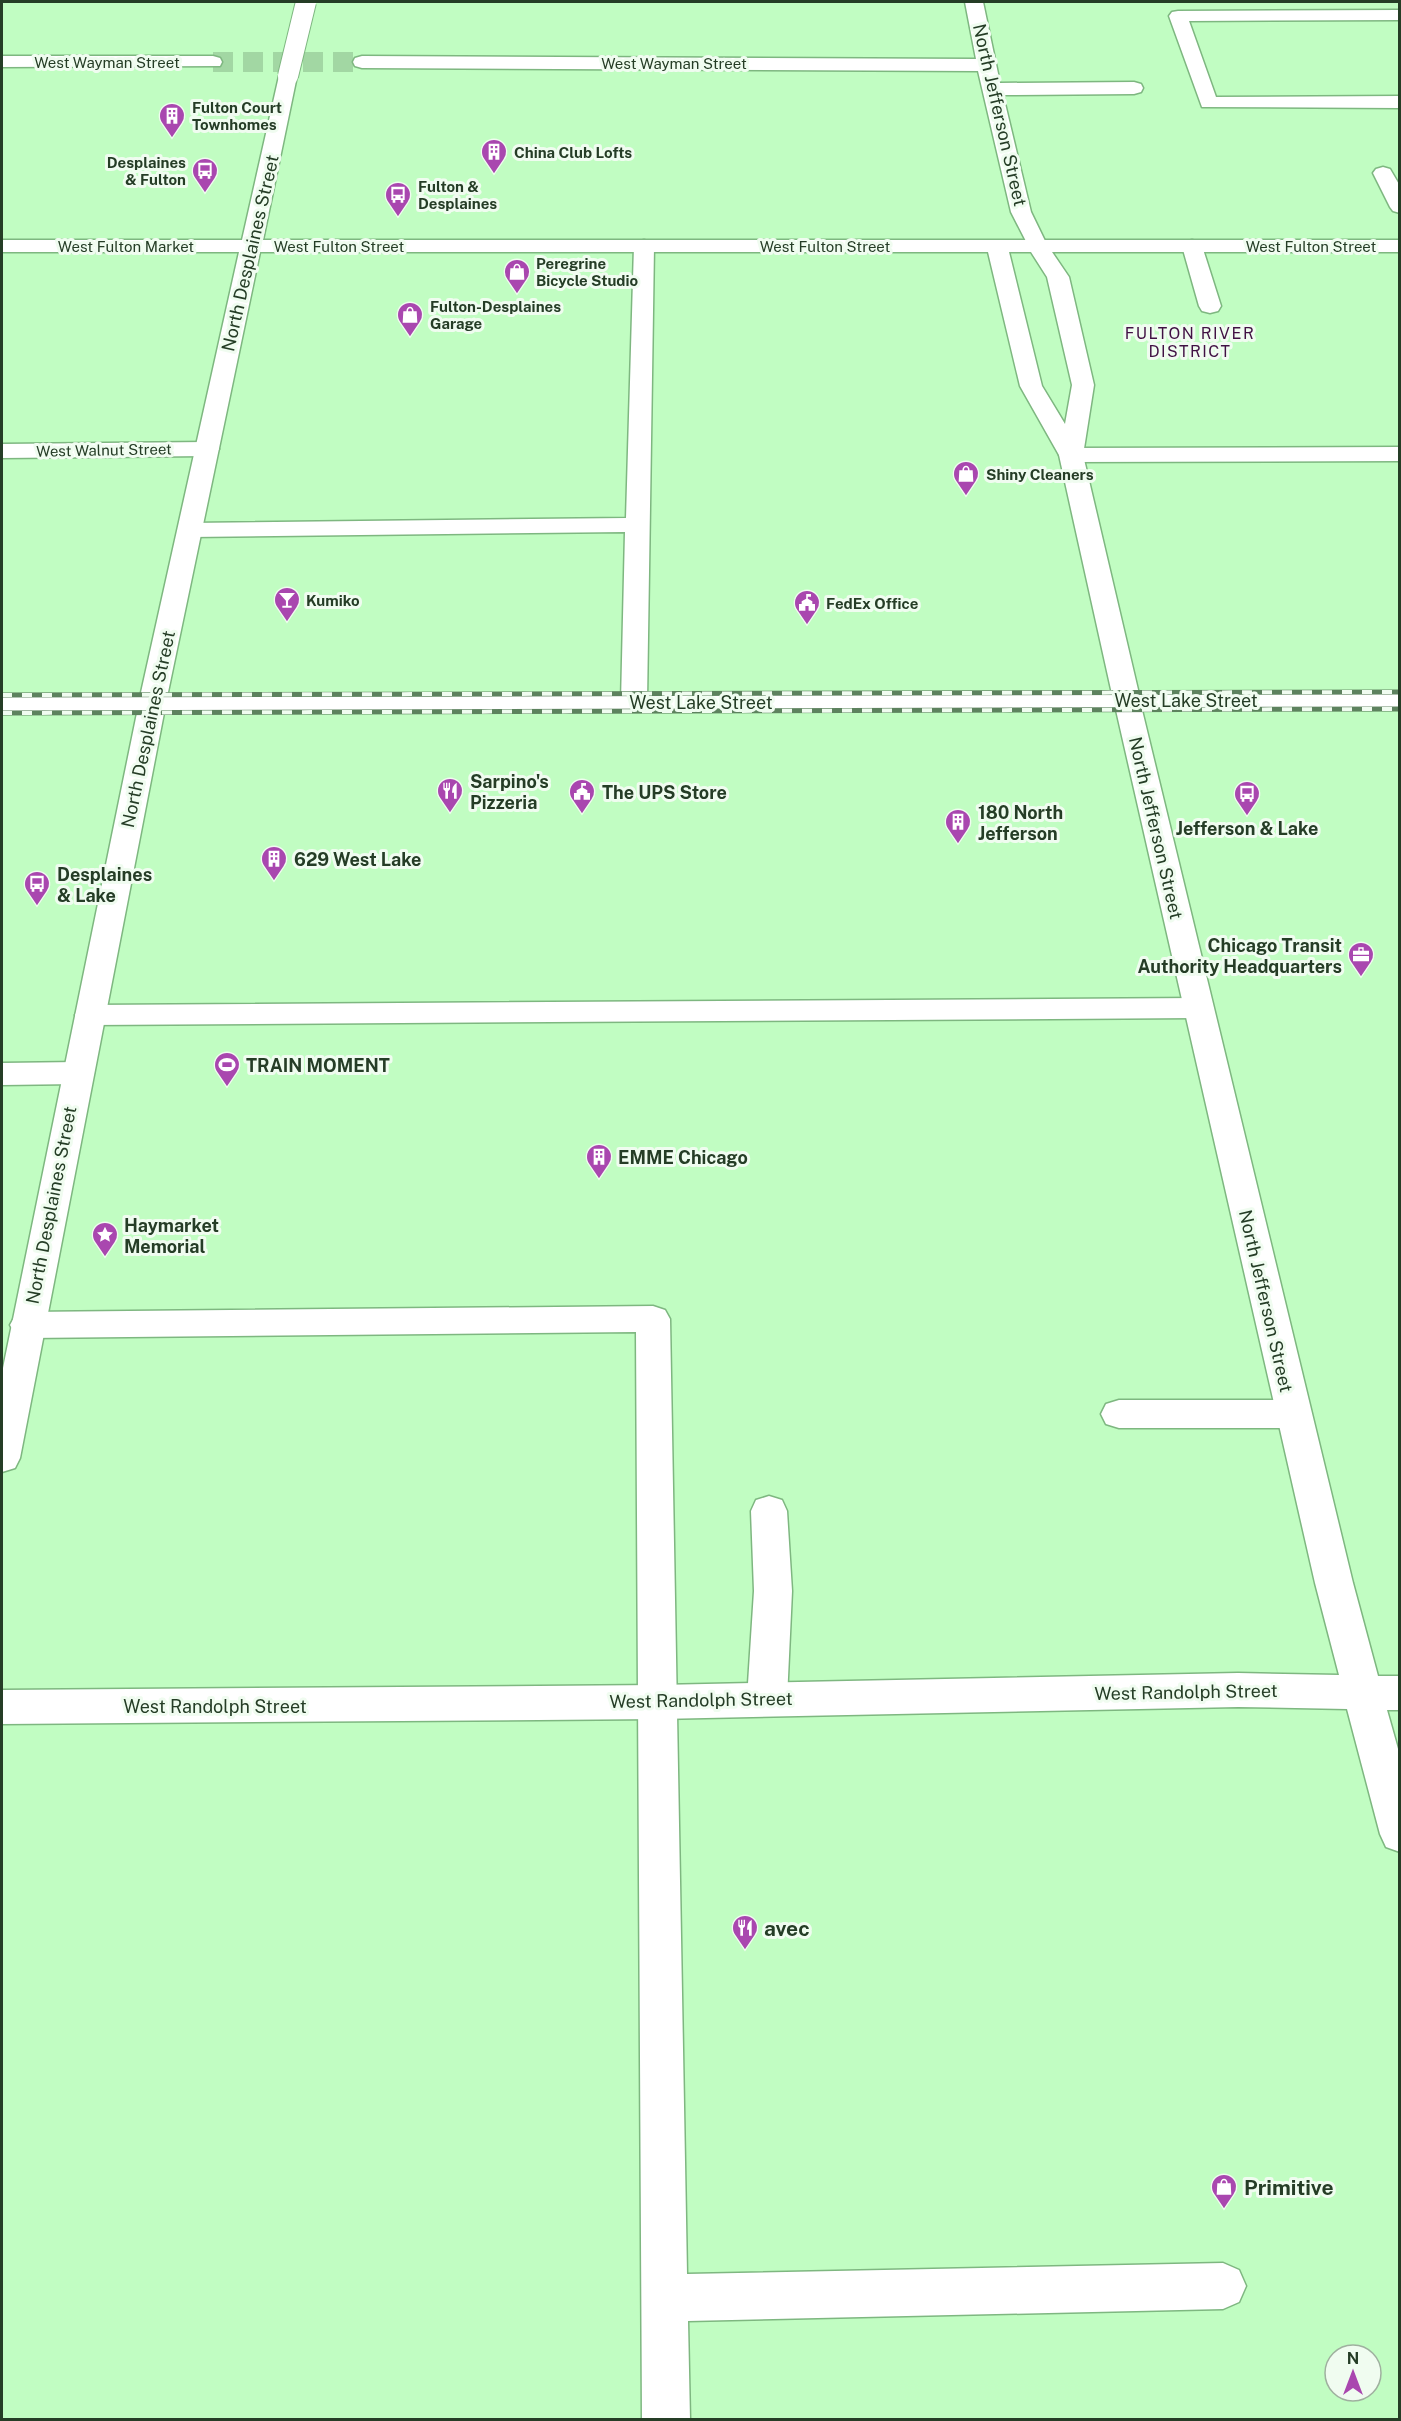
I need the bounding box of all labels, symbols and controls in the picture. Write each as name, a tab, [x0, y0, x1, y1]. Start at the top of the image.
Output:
street label: North Jefferson Street	[969, 22, 1031, 208]
street label: West Wayman Street	[34, 54, 180, 71]
street label: West Wayman Street	[601, 55, 747, 72]
place label: Fulton Court Townhomes	[192, 99, 282, 133]
building icon: Fulton Court Townhomes	[157, 101, 187, 139]
building icon: China Club Lofts	[479, 137, 509, 175]
place label: China Club Lofts	[514, 144, 632, 161]
street label: North Desplaines Street	[217, 153, 283, 353]
place label: Desplaines & Fulton	[107, 154, 186, 188]
bus stop icon: Desplaines & Fulton	[190, 156, 220, 194]
place label: Fulton & Desplaines	[418, 178, 497, 212]
bus stop icon: Fulton & Desplaines	[383, 180, 413, 218]
street label: West Fulton Market	[58, 238, 194, 255]
street label: West Fulton Street	[274, 238, 405, 255]
street label: West Fulton Street	[760, 238, 891, 255]
street label: West Fulton Street	[1246, 238, 1377, 255]
place label: Peregrine Bicycle Studio	[536, 255, 639, 289]
shop icon: Peregrine Bicycle Studio	[502, 257, 532, 295]
place label: Fulton-Desplaines Garage	[430, 298, 561, 332]
shop icon: Fulton-Desplaines Garage	[395, 300, 425, 338]
district label: FULTON RIVER DISTRICT	[1125, 324, 1255, 361]
street label: West Walnut Street	[36, 440, 172, 460]
shop icon: Shiny Cleaners	[951, 459, 981, 497]
place label: Shiny Cleaners	[986, 466, 1094, 483]
bar icon: Kumiko	[272, 585, 302, 623]
public building icon: FedEx Office	[792, 588, 822, 626]
place label: Kumiko	[306, 592, 360, 609]
place label: FedEx Office	[826, 595, 918, 612]
street label: North Desplaines Street	[117, 629, 179, 829]
street label: West Lake Street	[1114, 690, 1258, 711]
street label: West Lake Street	[629, 692, 773, 713]
street label: North Jefferson Street	[1125, 735, 1187, 921]
place label: Sarpino's Pizzeria	[470, 771, 549, 813]
restaurant icon: Sarpino's Pizzeria	[435, 776, 465, 814]
public building icon: The UPS Store	[567, 777, 597, 815]
bus stop icon: Jefferson & Lake	[1232, 779, 1262, 817]
place label: The UPS Store	[602, 782, 727, 803]
place label: 180 North Jefferson	[978, 802, 1063, 844]
building icon: 180 North Jefferson	[943, 807, 973, 845]
place label: Jefferson & Lake	[1176, 818, 1318, 839]
building icon: 629 West Lake	[259, 844, 289, 882]
place label: 629 West Lake	[294, 849, 422, 870]
place label: Desplaines & Lake	[57, 864, 152, 906]
bus stop icon: Desplaines & Lake	[22, 869, 52, 907]
place label: Chicago Transit Authority Headquarters	[1137, 935, 1342, 977]
office icon: Chicago Transit Authority Headquarters	[1346, 940, 1376, 978]
sports icon: TRAIN MOMENT	[212, 1050, 242, 1088]
place label: TRAIN MOMENT	[246, 1055, 390, 1076]
street label: North Desplaines Street	[22, 1104, 80, 1306]
building icon: EMME Chicago	[584, 1142, 614, 1180]
place label: EMME Chicago	[618, 1147, 748, 1168]
street label: North Jefferson Street	[1235, 1208, 1297, 1394]
place label: Haymarket Memorial	[124, 1215, 219, 1257]
place icon: Haymarket Memorial	[90, 1220, 120, 1258]
street label: West Randolph Street	[1094, 1680, 1278, 1704]
street label: West Randolph Street	[609, 1688, 793, 1712]
street label: West Randolph Street	[123, 1696, 307, 1717]
restaurant icon: avec	[730, 1913, 760, 1951]
place label: avec	[764, 1916, 810, 1941]
shop icon: Primitive	[1209, 2172, 1239, 2210]
place label: Primitive	[1244, 2175, 1334, 2200]
north arrow	[1323, 2343, 1383, 2403]
text: N	[1347, 2349, 1359, 2368]

